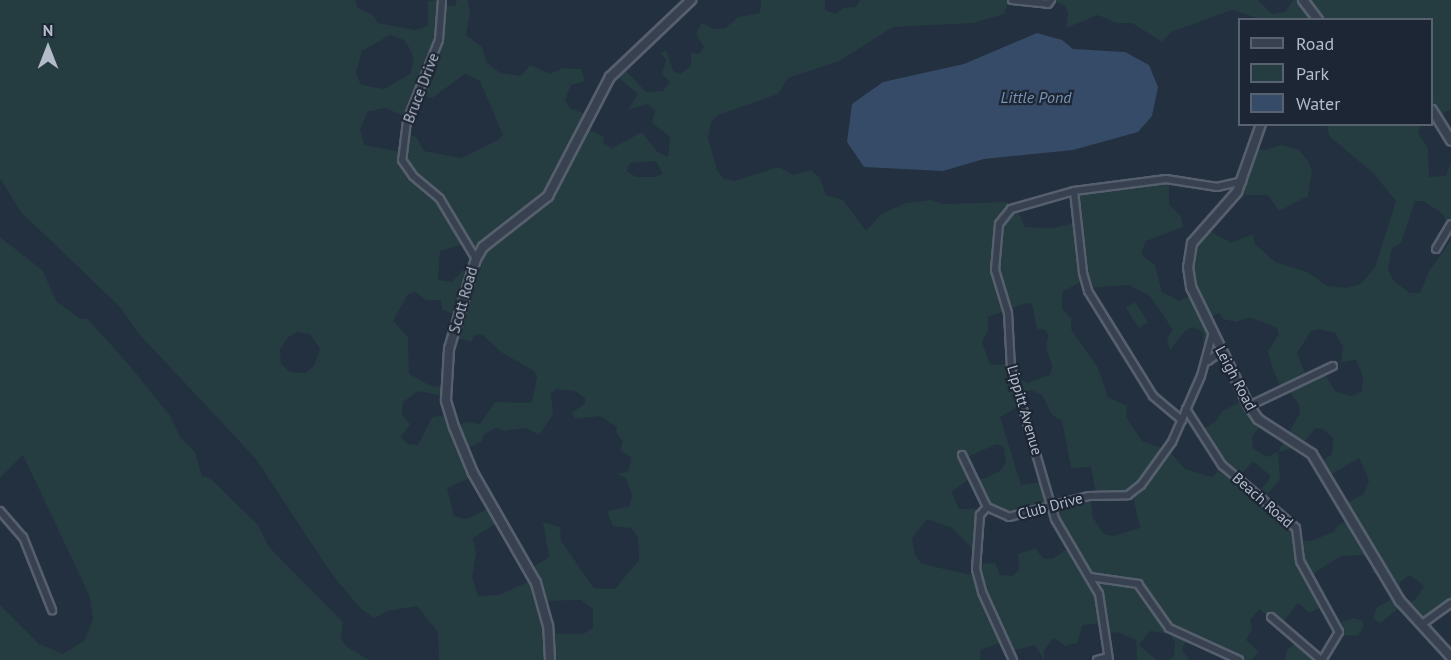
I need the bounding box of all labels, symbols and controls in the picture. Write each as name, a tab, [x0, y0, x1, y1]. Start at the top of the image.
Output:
north arrow	[18, 18, 78, 78]
legend	[1238, 18, 1433, 126]
text: N	[43, 20, 53, 40]
text: Road	[1296, 32, 1334, 55]
street label: Bruce Drive	[399, 50, 443, 126]
text: Park	[1296, 62, 1329, 85]
water label: Little Pond	[1001, 87, 1071, 107]
text: Water	[1296, 92, 1340, 115]
street label: Scott Road	[445, 265, 481, 335]
street label: Leigh Road	[1211, 343, 1261, 413]
street label: Lippitt Avenue	[1004, 363, 1046, 457]
street label: Beach Road	[1229, 469, 1297, 531]
street label: Club Drive	[1015, 489, 1085, 523]

